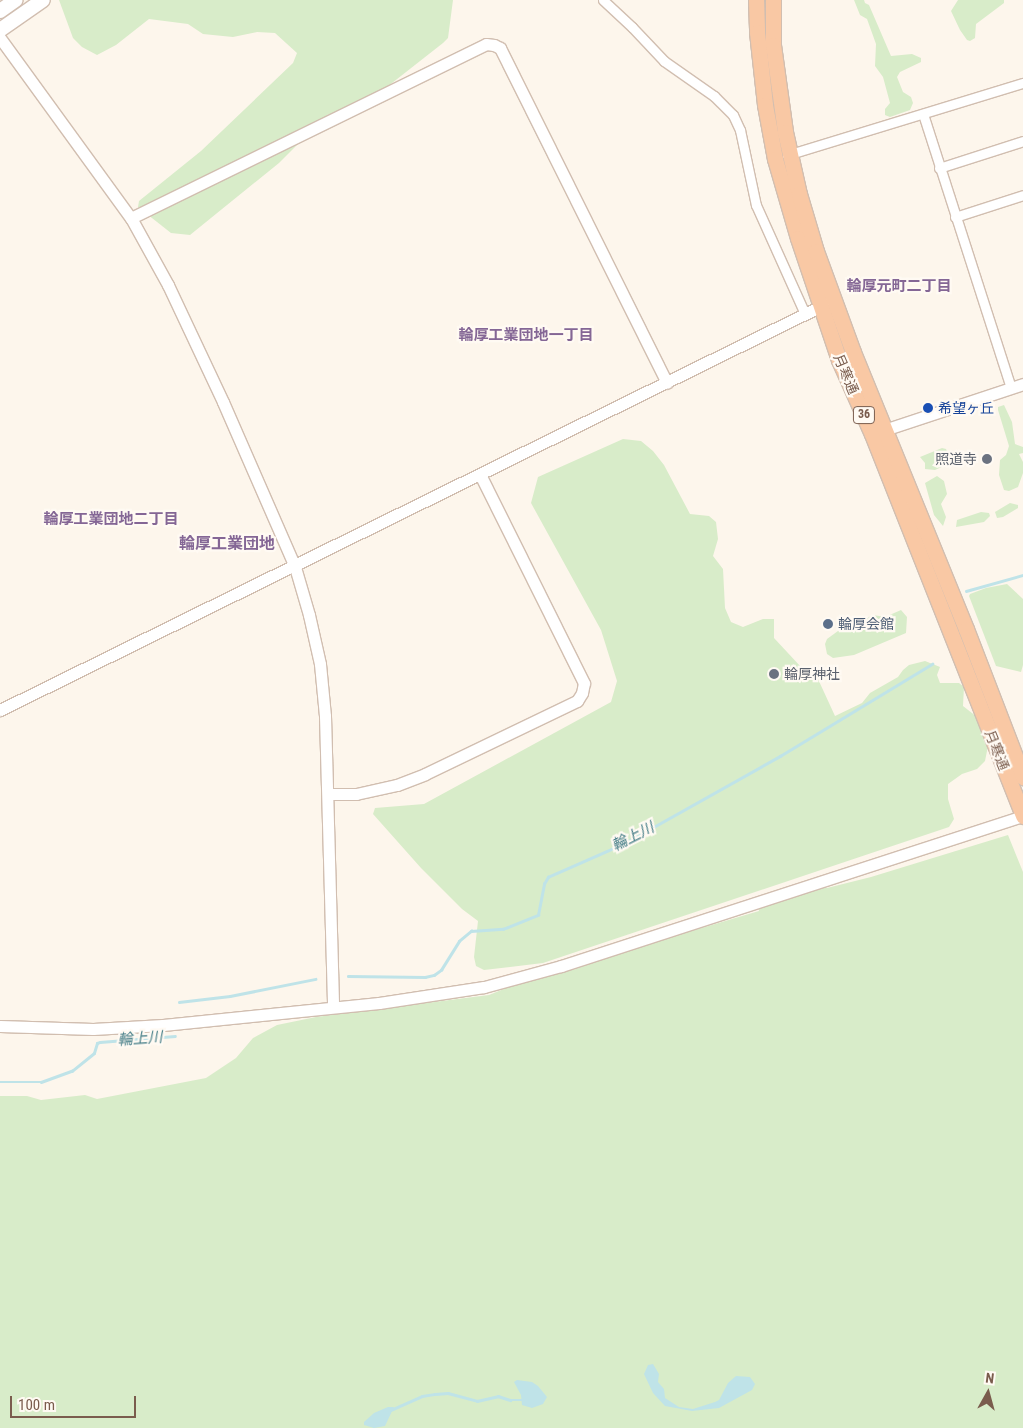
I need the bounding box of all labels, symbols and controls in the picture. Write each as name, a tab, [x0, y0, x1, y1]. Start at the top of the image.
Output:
district label: 輪厚元町二丁目	[847, 278, 951, 296]
district label: 輪厚工業団地一丁目	[459, 327, 593, 345]
street label: 月寒通	[830, 351, 862, 397]
place label: 希望ヶ丘	[938, 400, 994, 416]
marker: 希望ヶ丘	[922, 402, 934, 414]
road number: 36	[853, 406, 875, 424]
place label: 照道寺	[935, 451, 977, 467]
marker: 照道寺	[981, 453, 993, 465]
district label: 輪厚工業団地二丁目	[44, 511, 178, 529]
district label: 輪厚工業団地	[179, 534, 275, 554]
place label: 輪厚会館	[838, 616, 894, 632]
marker: 輪厚会館	[822, 618, 834, 630]
place label: 輪厚神社	[784, 666, 840, 682]
marker: 輪厚神社	[768, 668, 780, 680]
street label: 月寒通	[981, 727, 1013, 773]
water label: 輪上川	[609, 819, 657, 855]
water label: 輪上川	[117, 1028, 163, 1050]
north arrow	[963, 1368, 1013, 1418]
text: N	[985, 1370, 995, 1387]
scale bar	[12, 1386, 139, 1418]
text: 100 m	[18, 1396, 55, 1414]

